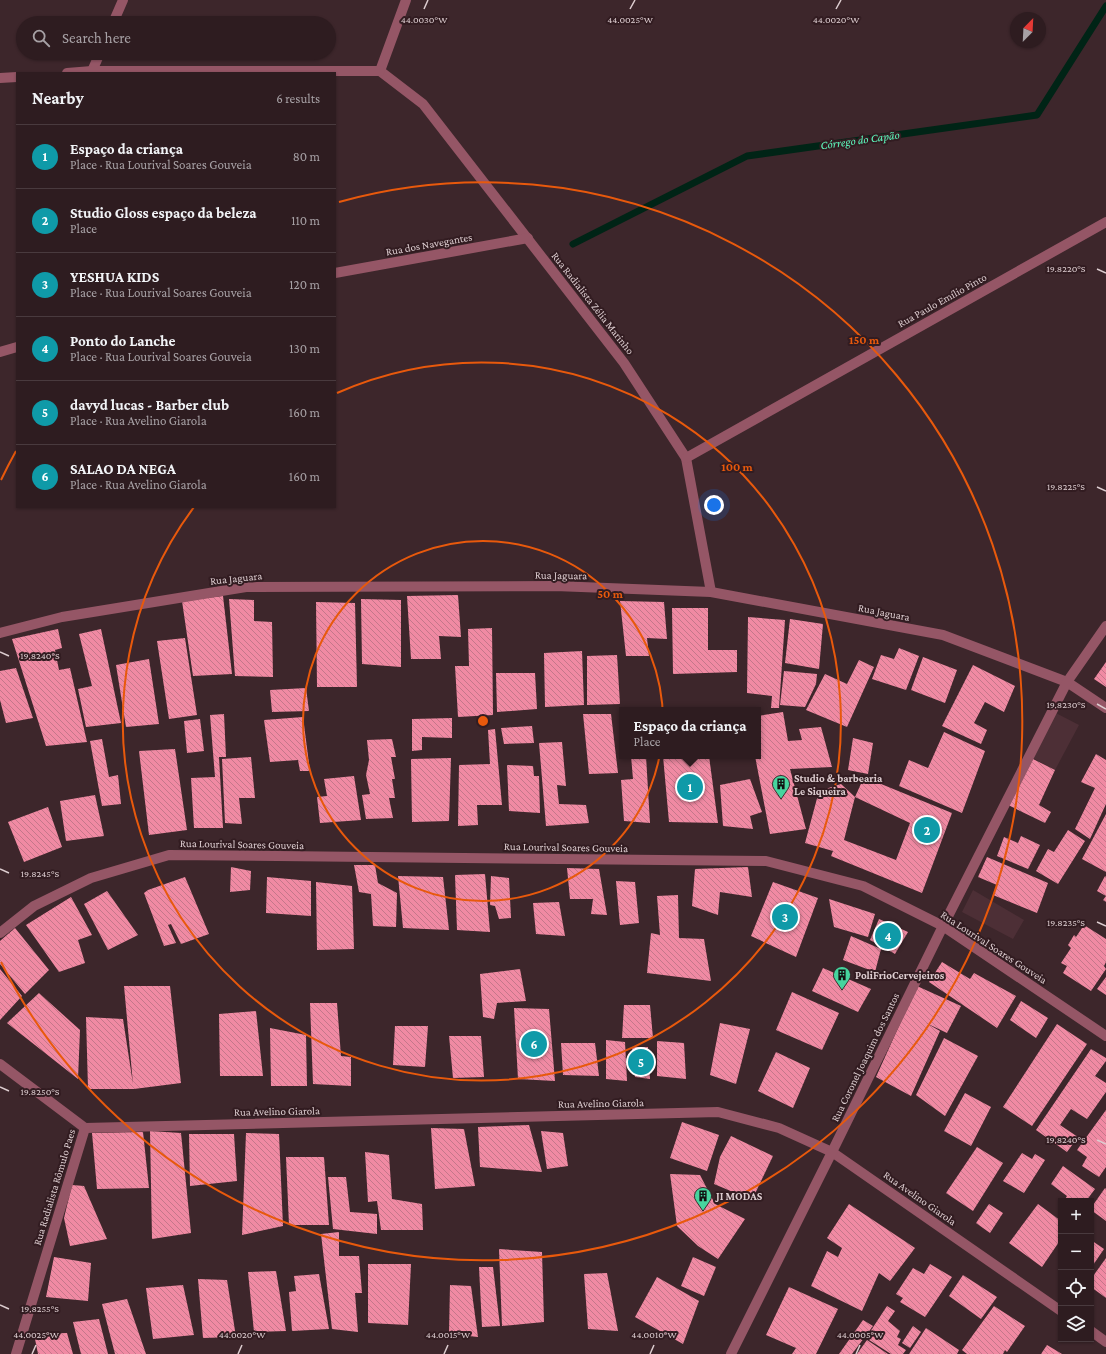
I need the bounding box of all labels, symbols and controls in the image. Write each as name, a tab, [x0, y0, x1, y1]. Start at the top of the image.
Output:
north arrow	[1010, 12, 1046, 48]
text: 44.0030°W	[401, 14, 448, 25]
text: 44.0025°W	[607, 14, 654, 25]
text: 44.0020°W	[813, 14, 860, 25]
search box	[16, 16, 336, 60]
icon: search	[30, 27, 52, 49]
text: Search here	[62, 30, 131, 46]
text: Nearby	[32, 89, 84, 108]
text: 6 results	[276, 91, 320, 106]
water label: Córrego do Capão	[820, 128, 900, 152]
text: Espaço da criança	[70, 141, 183, 157]
text: 1	[43, 149, 47, 164]
text: 80 m	[293, 149, 320, 164]
text: Place · Rua Lourival Soares Gouveia	[70, 157, 252, 172]
text: Studio Gloss espaço da beleza	[70, 205, 257, 221]
text: 2	[42, 213, 48, 228]
text: 110 m	[291, 213, 320, 228]
text: Place	[70, 221, 97, 236]
street label: Rua dos Navegantes	[385, 230, 473, 258]
street label: Rua Radialista Zélia Marinho	[549, 249, 637, 357]
text: 19.8220°S	[1046, 263, 1086, 274]
text: YESHUA KIDS	[70, 269, 159, 285]
street label: Rua Paulo Emílio Pinto	[895, 270, 989, 329]
text: 3	[42, 277, 48, 292]
text: 120 m	[289, 277, 320, 292]
text: Place · Rua Lourival Soares Gouveia	[70, 285, 252, 300]
text: Ponto do Lanche	[70, 333, 176, 349]
text: 150 m	[849, 333, 880, 347]
text: 4	[41, 341, 49, 356]
text: 130 m	[289, 341, 320, 356]
text: Place · Rua Lourival Soares Gouveia	[70, 349, 252, 364]
text: davyd lucas - Barber club	[70, 397, 229, 413]
text: 5	[42, 405, 48, 420]
text: 160 m	[289, 405, 320, 420]
text: Place · Rua Avelino Giarola	[70, 413, 207, 428]
text: 100 m	[721, 460, 754, 474]
text: SALAO DA NEGA	[70, 461, 176, 477]
text: 6	[41, 469, 49, 484]
text: 160 m	[289, 469, 320, 484]
text: Place · Rua Avelino Giarola	[70, 477, 207, 492]
text: 19.8225°S	[1047, 481, 1085, 492]
your location	[704, 495, 724, 515]
street label: Rua Jaguara	[209, 569, 263, 588]
street label: Rua Jaguara	[535, 569, 587, 582]
text: 50 m	[597, 587, 624, 601]
street label: Rua Jaguara	[857, 601, 911, 624]
text: 19.8240°S	[20, 650, 60, 661]
text: 19.8230°S	[1046, 699, 1086, 710]
popup	[619, 707, 761, 759]
centre of rings	[476, 714, 490, 728]
text: Espaço da criança	[634, 718, 746, 734]
text: Place	[634, 734, 661, 749]
pin: 1	[677, 772, 703, 802]
place label: Studio & barbearia Le Siqueira	[794, 772, 883, 797]
building icon: Studio & barbearia Le Siqueira	[771, 774, 791, 799]
pin: 2	[914, 815, 940, 845]
street label: Rua Lourival Soares Gouveia	[180, 837, 304, 851]
street label: Rua Lourival Soares Gouveia	[504, 840, 628, 854]
text: 19.8245°S	[21, 868, 60, 879]
pin: 3	[772, 902, 798, 932]
street label: Rua Lourival Soares Gouveia	[939, 908, 1049, 986]
text: 19.8235°S	[1047, 917, 1085, 928]
pin: 4	[875, 921, 901, 951]
building icon: PoliFrioCervejeiros	[832, 965, 852, 990]
place label: PoliFrioCervejeiros	[855, 969, 945, 982]
street label: Rua Coronel Joaquim dos Santos	[829, 991, 902, 1124]
pin: 6	[521, 1029, 547, 1059]
pin: 5	[628, 1047, 654, 1077]
text: 19.8250°S	[20, 1086, 60, 1097]
street label: Rua Avelino Giarola	[558, 1096, 644, 1110]
street label: Rua Avelino Giarola	[234, 1104, 320, 1118]
street label: Rua Radialista Rômulo Paes	[31, 1128, 77, 1246]
text: 19.8240°S	[1046, 1134, 1086, 1145]
street label: Rua Avelino Giarola	[881, 1168, 959, 1228]
building icon: JI MODAS	[693, 1186, 713, 1211]
place label: JI MODAS	[715, 1190, 763, 1202]
map controls	[1058, 1198, 1094, 1342]
button: +	[1058, 1198, 1094, 1234]
button: −	[1058, 1234, 1094, 1270]
button: locate	[1058, 1270, 1094, 1306]
text: 19.8255°S	[21, 1303, 59, 1314]
button: layers	[1058, 1306, 1094, 1342]
text: 44.0025°W	[13, 1329, 60, 1340]
text: 44.0020°W	[219, 1329, 266, 1340]
text: 44.0015°W	[426, 1329, 471, 1340]
text: 44.0010°W	[631, 1329, 677, 1340]
text: 44.0005°W	[837, 1329, 884, 1340]

